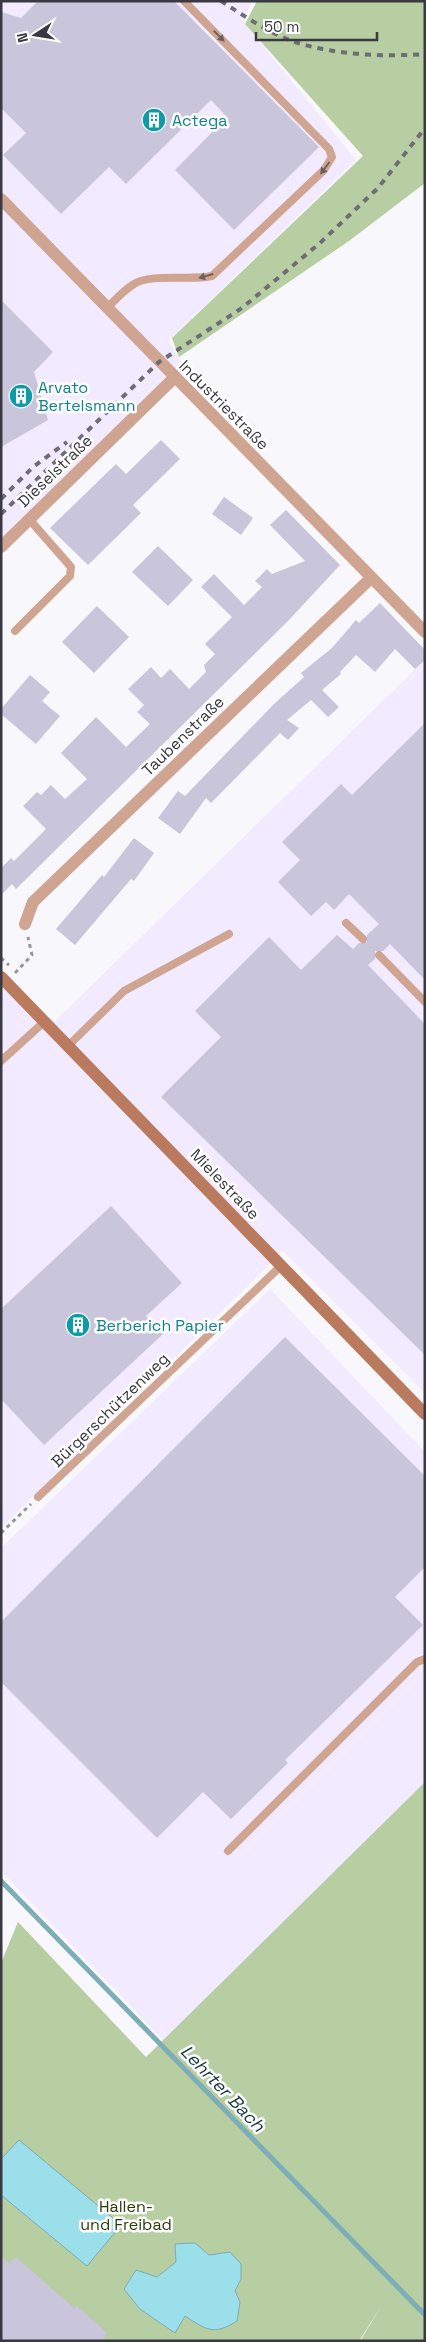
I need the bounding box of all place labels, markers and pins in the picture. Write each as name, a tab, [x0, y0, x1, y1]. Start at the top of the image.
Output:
building icon: Actega	[141, 107, 167, 133]
place label: Actega	[172, 110, 227, 131]
place label: Arvato Bertelsmann	[38, 377, 136, 416]
building icon: Arvato Bertelsmann	[8, 383, 34, 409]
building icon: Berberich Papier	[65, 1312, 91, 1338]
place label: Berberich Papier	[96, 1315, 224, 1336]

